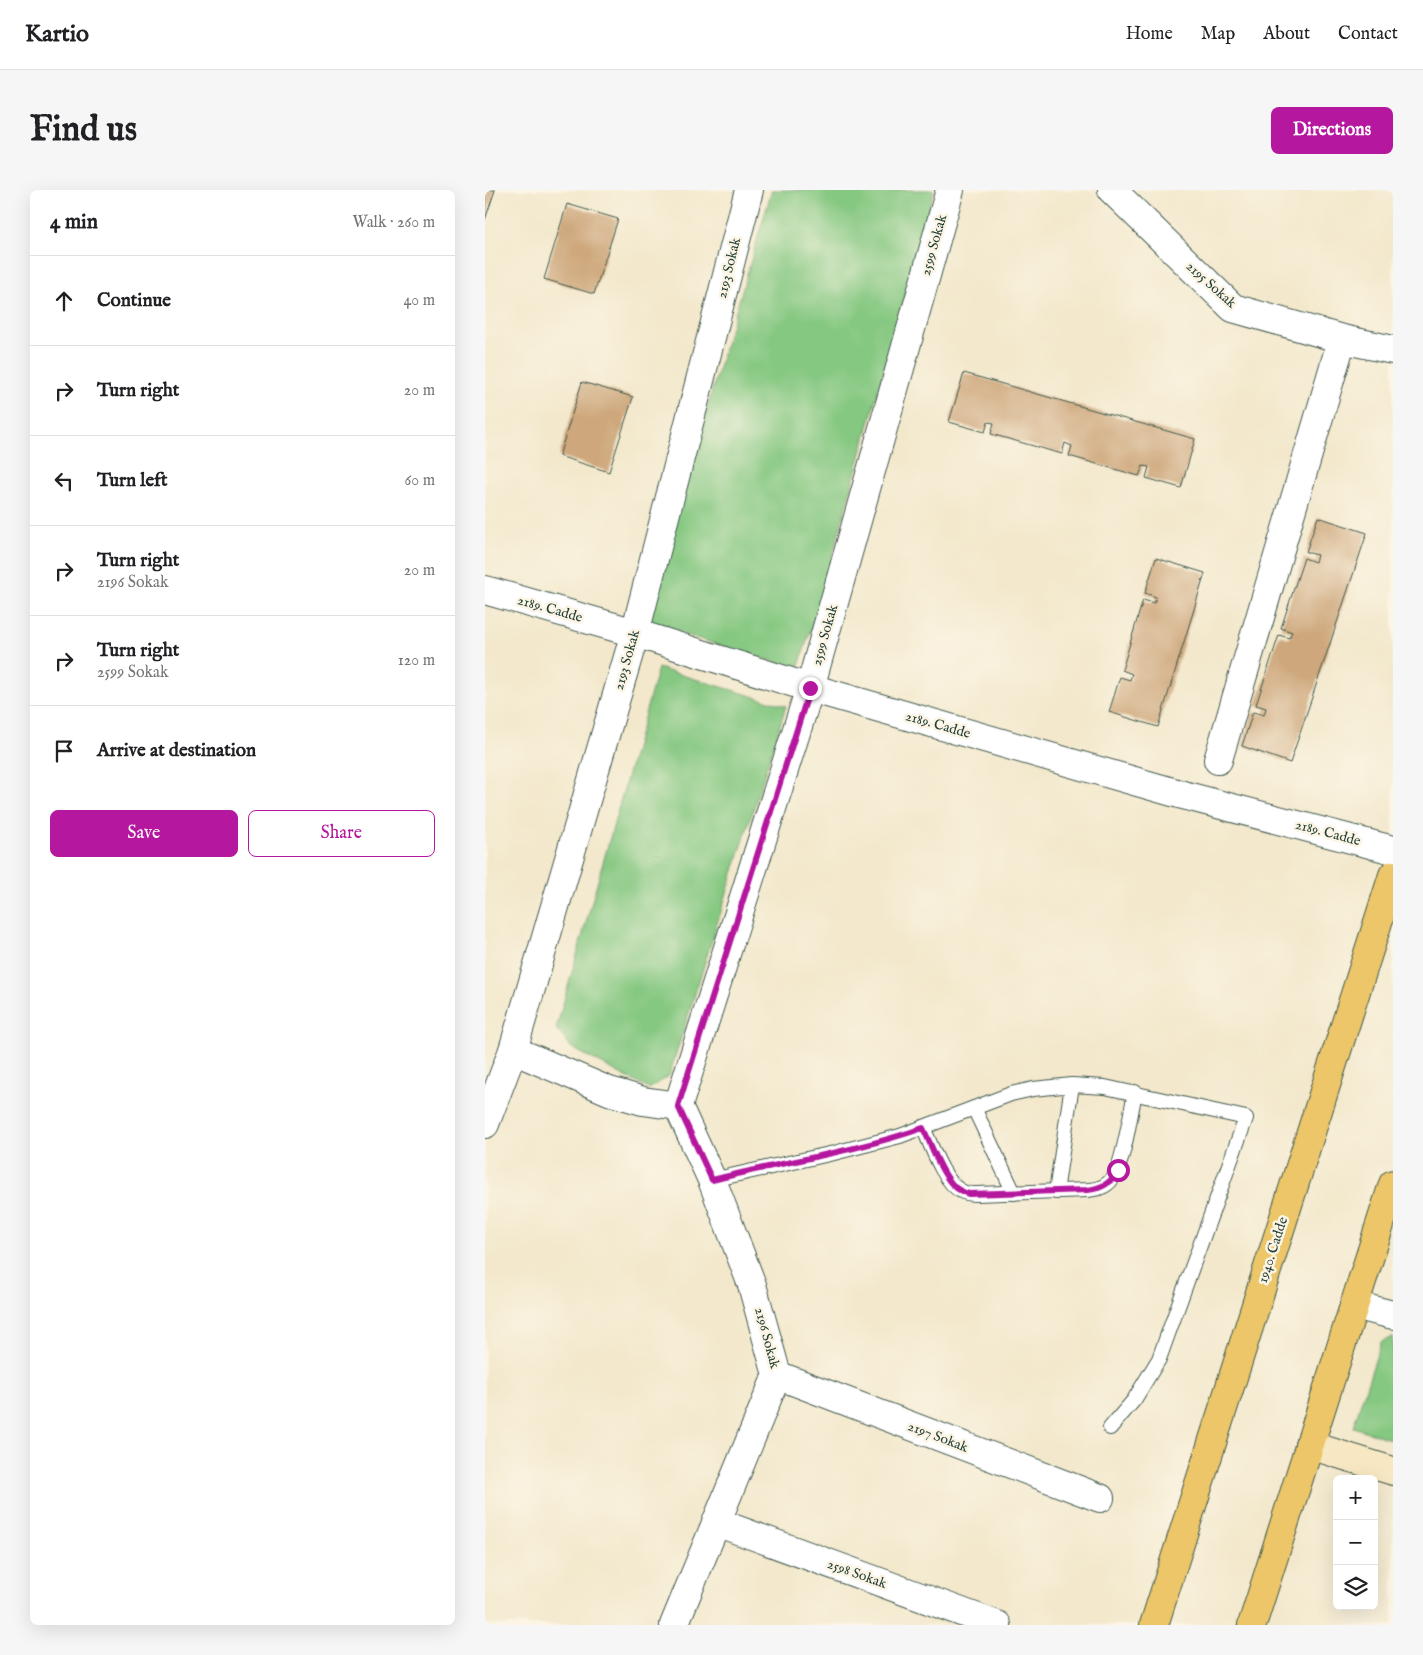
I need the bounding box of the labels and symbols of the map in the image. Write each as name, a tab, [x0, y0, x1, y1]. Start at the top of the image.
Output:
street label: 2599 Sokak	[917, 212, 951, 278]
street label: 2193 Sokak	[713, 235, 745, 300]
street label: 2195 Sokak	[1182, 258, 1240, 313]
street label: 2189. Cadde	[515, 591, 585, 627]
street label: 2599 Sokak	[808, 602, 842, 668]
street label: 2193 Sokak	[610, 627, 644, 692]
route end	[799, 677, 822, 700]
street label: 2189. Cadde	[903, 707, 973, 743]
street label: 2189. Cadde	[1293, 816, 1363, 850]
route start	[1107, 1159, 1130, 1182]
street label: 1940. Cadde	[1254, 1214, 1292, 1285]
street label: 2196 Sokak	[750, 1305, 784, 1371]
street label: 2197 Sokak	[905, 1417, 971, 1457]
street label: 2598 Sokak	[825, 1555, 890, 1593]

